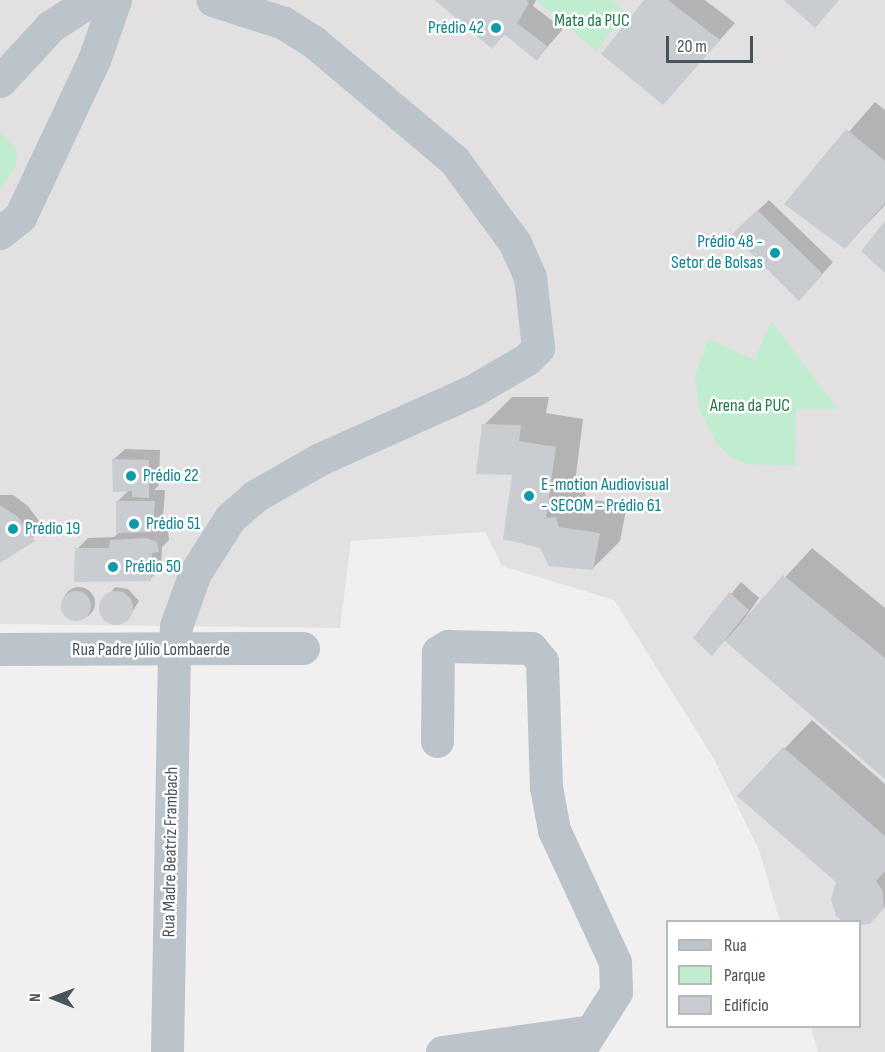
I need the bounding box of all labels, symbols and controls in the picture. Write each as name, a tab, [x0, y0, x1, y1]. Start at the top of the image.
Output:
park label: Mata da PUC	[554, 10, 630, 32]
place label: Prédio 42	[428, 17, 484, 39]
marker: Prédio 42	[489, 21, 503, 35]
scale bar	[669, 24, 756, 62]
text: 20 m	[677, 36, 707, 57]
place label: Prédio 48 - Setor de Bolsas	[671, 232, 763, 274]
marker: Prédio 48 - Setor de Bolsas	[768, 246, 782, 260]
park label: Arena da PUC	[710, 395, 790, 417]
place label: Prédio 22	[143, 465, 199, 487]
marker: Prédio 22	[124, 469, 138, 483]
place label: E-motion Audiovisual - SECOM - Prédio 61	[541, 475, 669, 518]
marker: E-motion Audiovisual - SECOM - Prédio 61	[522, 489, 536, 503]
place label: Prédio 51	[146, 513, 200, 535]
marker: Prédio 51	[127, 517, 141, 531]
place label: Prédio 19	[25, 518, 80, 540]
marker: Prédio 19	[6, 522, 20, 536]
place label: Prédio 50	[125, 556, 181, 578]
marker: Prédio 50	[106, 560, 120, 574]
street label: Rua Padre Júlio Lombaerde	[72, 639, 230, 661]
street label: Rua Madre Beatriz Frambach	[159, 766, 183, 938]
legend	[666, 920, 861, 1028]
text: Rua	[724, 935, 747, 956]
text: Parque	[724, 965, 765, 986]
north arrow	[24, 968, 84, 1028]
text: N	[26, 993, 45, 1002]
text: Edifício	[724, 995, 769, 1016]

